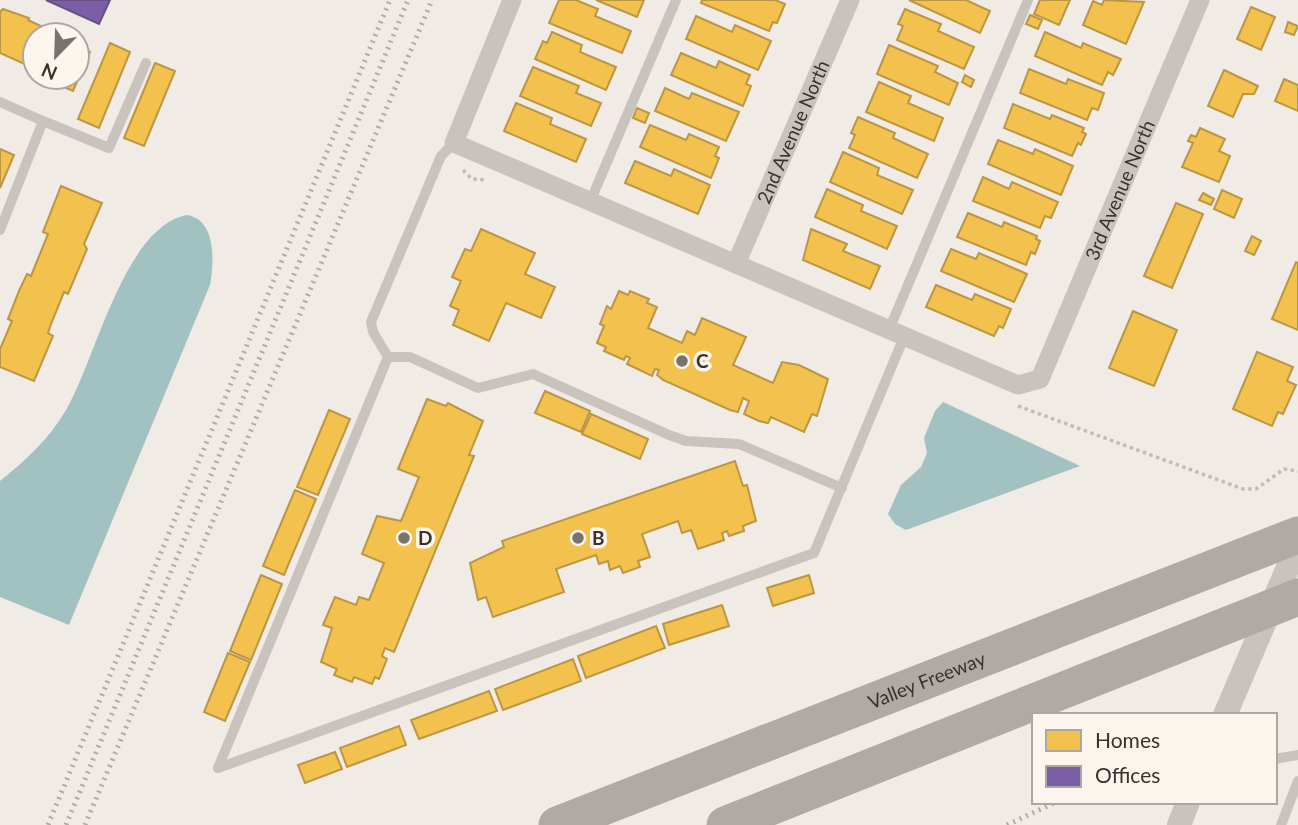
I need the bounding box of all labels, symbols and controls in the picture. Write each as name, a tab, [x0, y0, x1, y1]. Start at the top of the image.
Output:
north arrow	[21, 21, 91, 91]
street label: 2nd Avenue North	[752, 56, 834, 207]
text: N	[38, 59, 60, 86]
street label: 3rd Avenue North	[1080, 116, 1159, 263]
place label: C	[696, 349, 709, 372]
marker: C	[674, 353, 690, 369]
place label: D	[418, 526, 432, 549]
place label: B	[592, 526, 605, 549]
marker: D	[396, 530, 412, 546]
marker: B	[570, 530, 586, 546]
street label: Valley Freeway	[864, 646, 989, 713]
legend	[1032, 713, 1277, 804]
text: Homes	[1095, 727, 1160, 752]
text: Offices	[1095, 762, 1160, 787]

